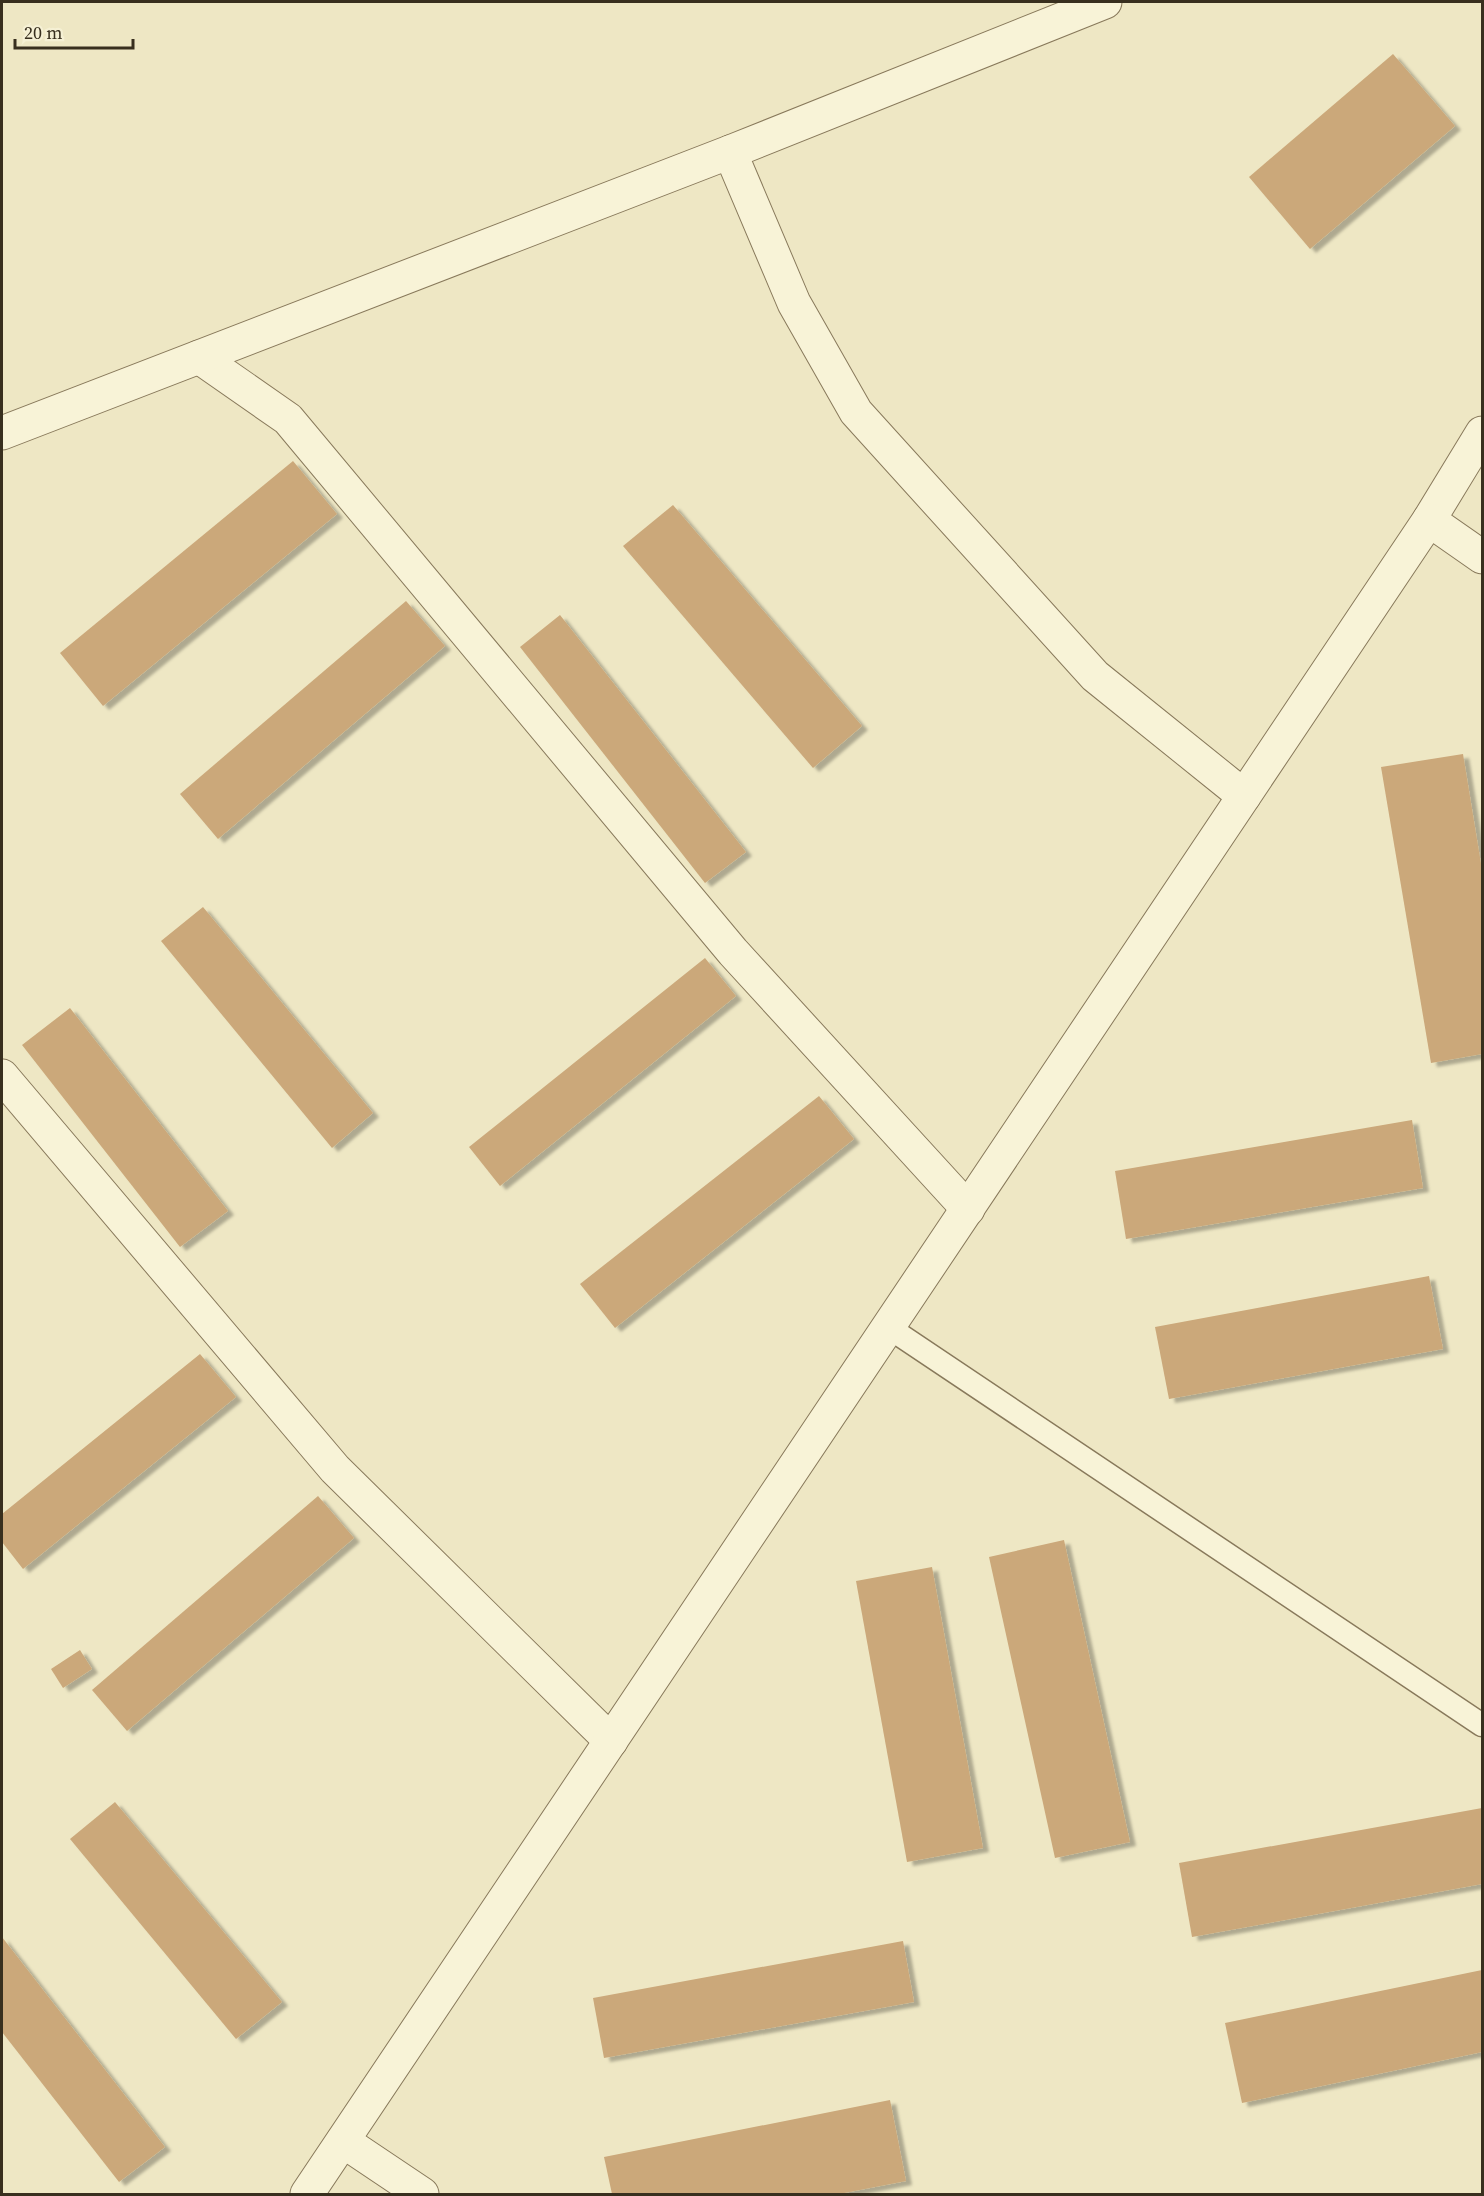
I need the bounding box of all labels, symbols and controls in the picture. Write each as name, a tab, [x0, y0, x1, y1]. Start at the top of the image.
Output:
scale bar	[15, 12, 134, 50]
text: 20 m	[24, 20, 62, 45]

